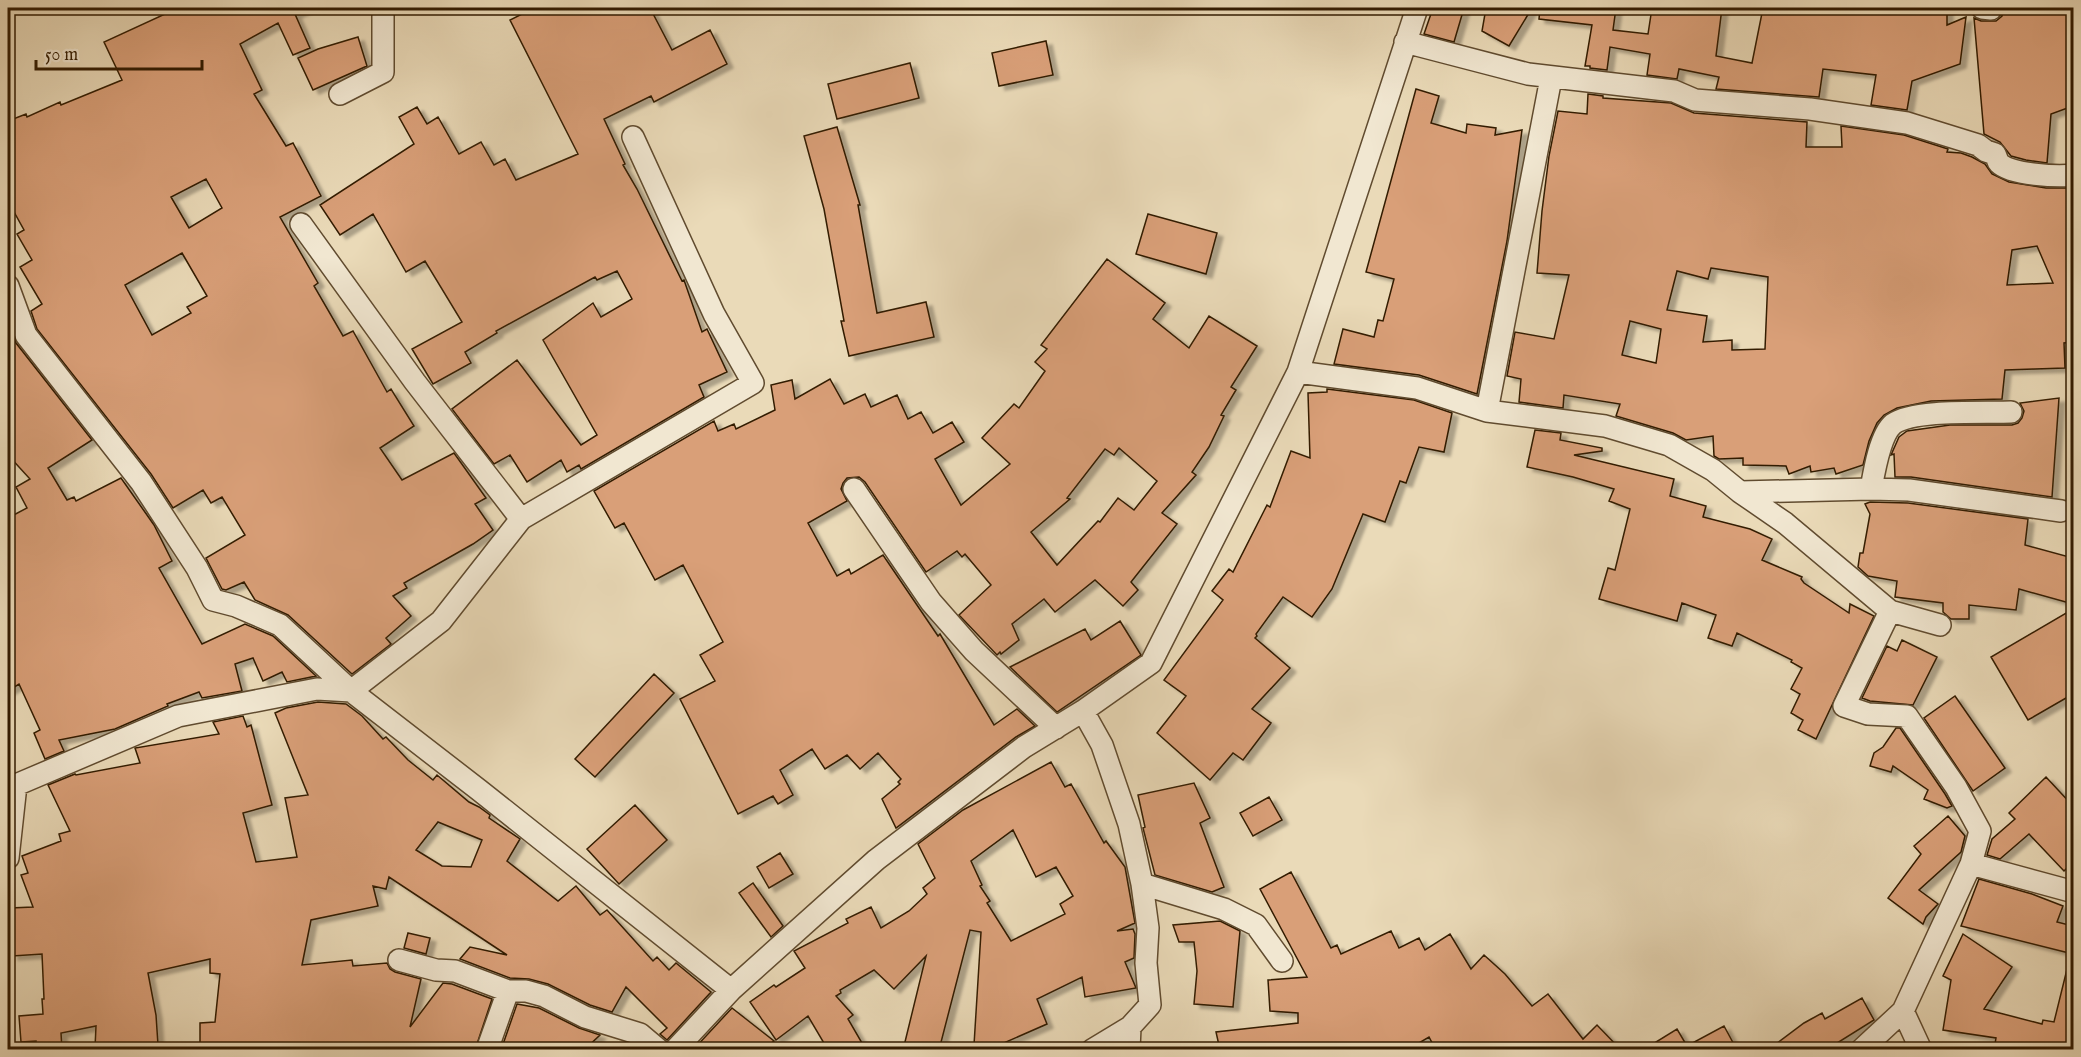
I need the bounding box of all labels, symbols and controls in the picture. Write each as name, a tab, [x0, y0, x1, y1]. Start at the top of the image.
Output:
scale bar	[36, 33, 202, 71]
text: 50 m	[45, 44, 78, 67]

